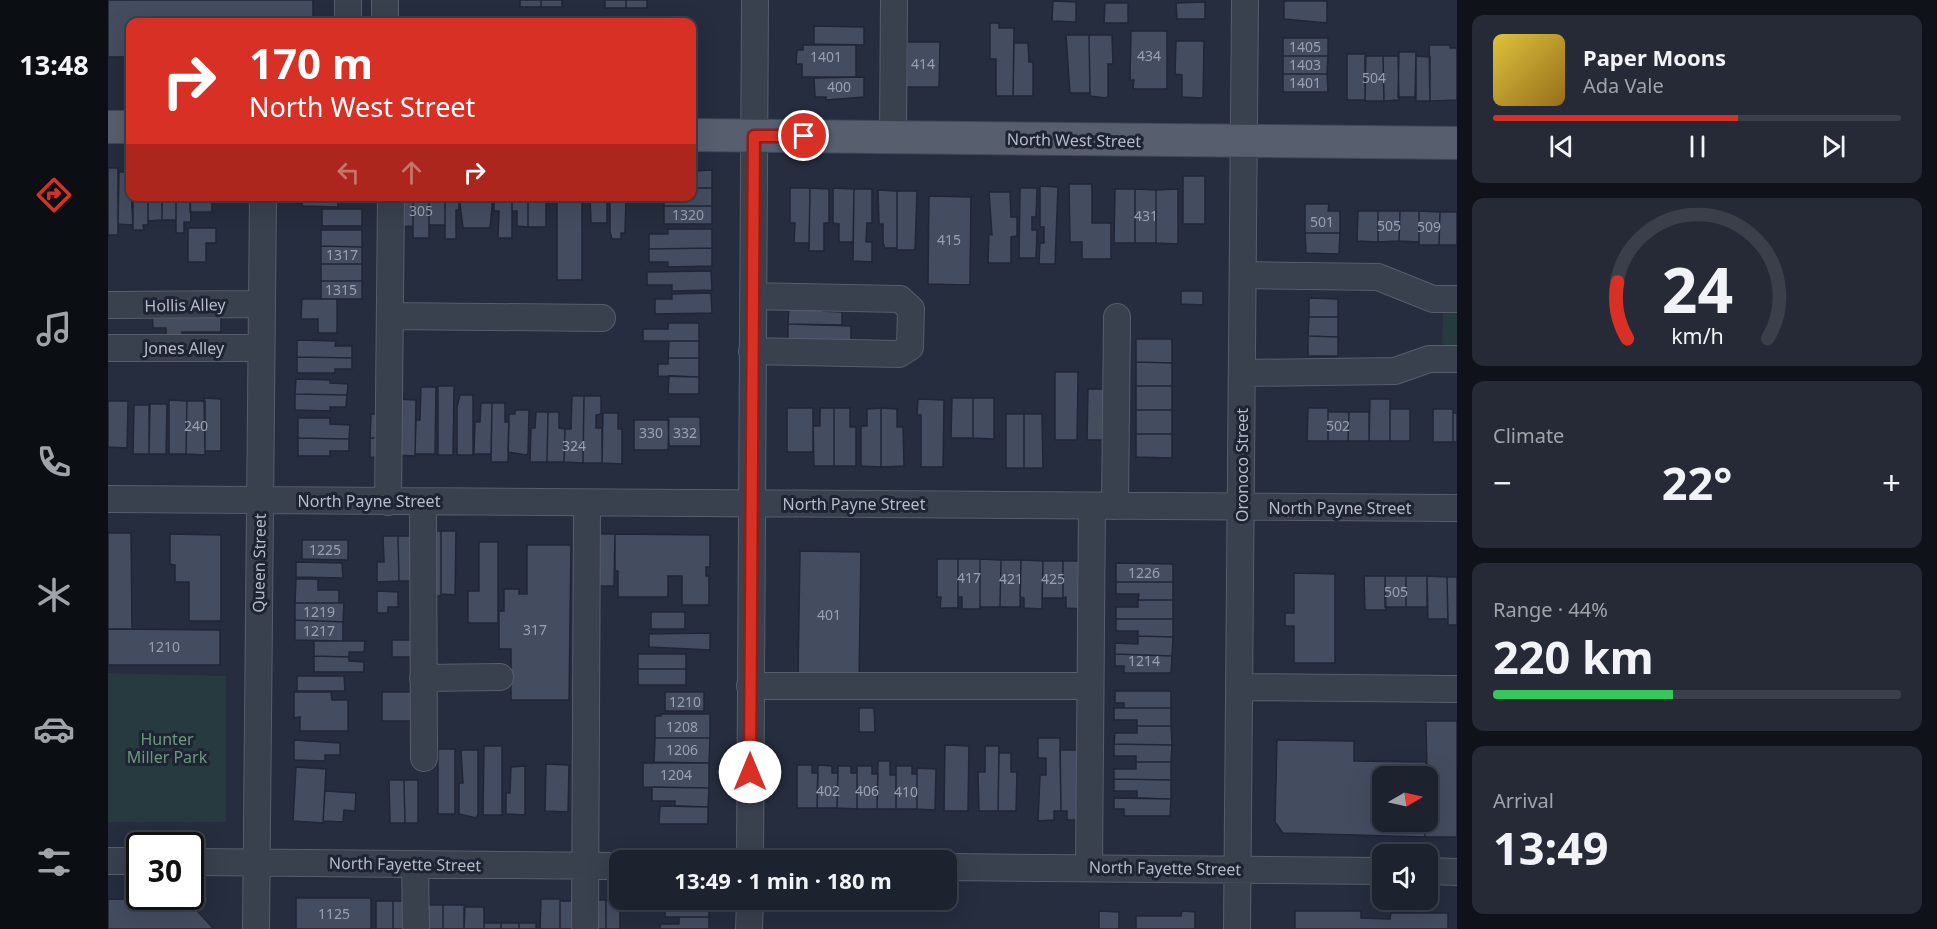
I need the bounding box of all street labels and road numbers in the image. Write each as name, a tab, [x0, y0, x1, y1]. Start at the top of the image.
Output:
street label: North West Street	[1007, 128, 1141, 152]
street label: Hollis Alley	[144, 293, 227, 317]
street label: Jones Alley	[142, 337, 225, 359]
street label: Oronoco Street	[1231, 408, 1253, 522]
street label: North Payne Street	[298, 490, 441, 512]
street label: North Payne Street	[783, 493, 926, 515]
street label: North Payne Street	[1269, 497, 1412, 519]
street label: Queen Street	[247, 513, 271, 613]
street label: North Fayette Street	[329, 852, 481, 876]
street label: North Fayette Street	[1089, 856, 1241, 880]

